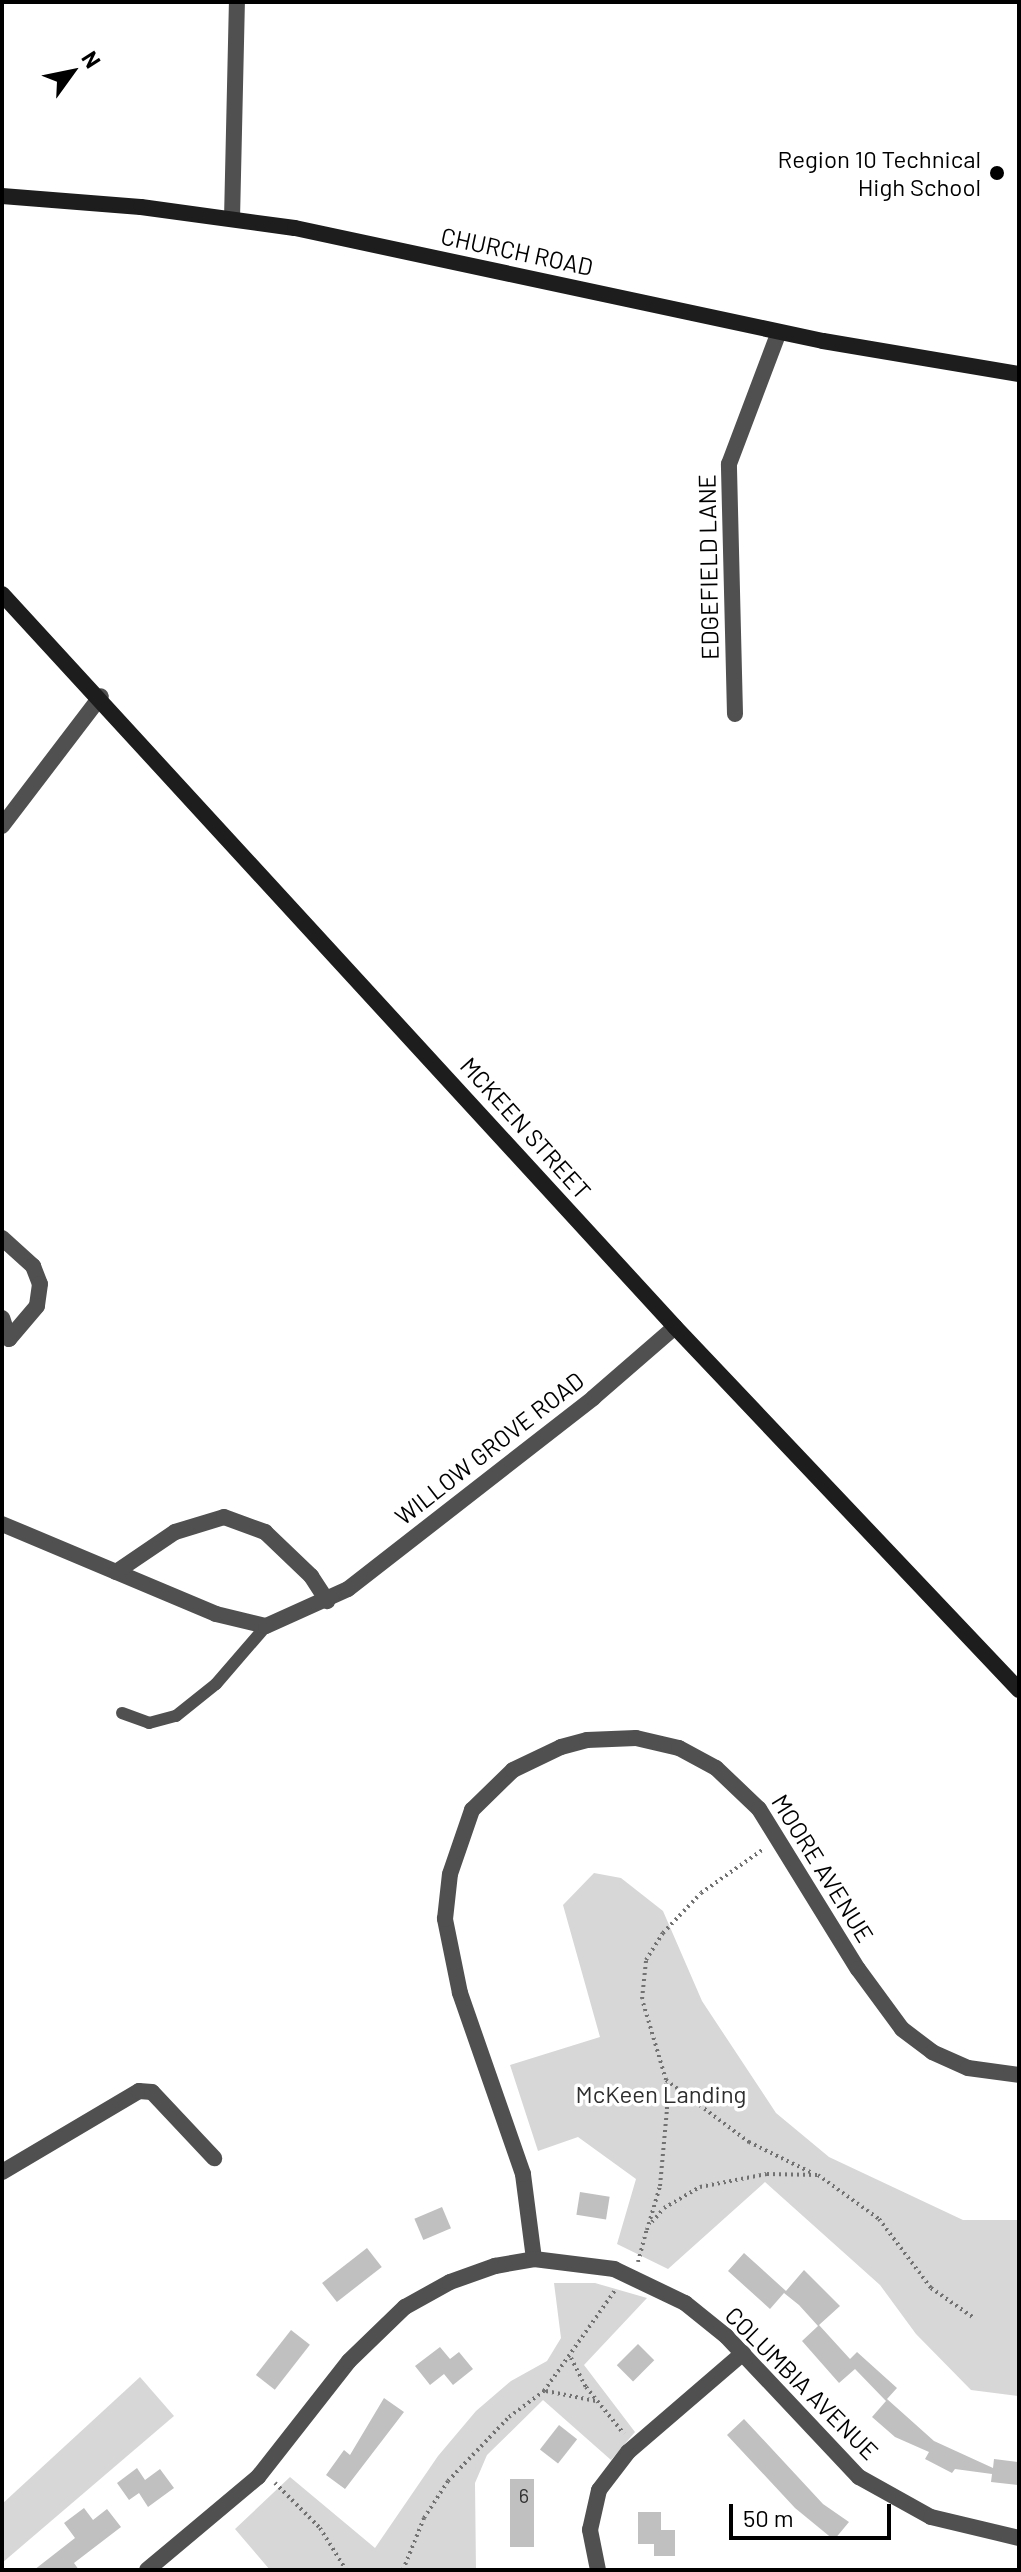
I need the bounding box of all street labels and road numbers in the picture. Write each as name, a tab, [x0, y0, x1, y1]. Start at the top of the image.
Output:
street label: CHURCH ROAD	[438, 221, 596, 281]
street label: EDGEFIELD LANE	[692, 474, 724, 660]
street label: MCKEEN STREET	[455, 1051, 597, 1205]
street label: WILLOW GROVE ROAD	[389, 1365, 589, 1531]
street label: MOORE AVENUE	[766, 1789, 880, 1947]
street label: COLUMBIA AVENUE	[720, 2301, 884, 2465]

